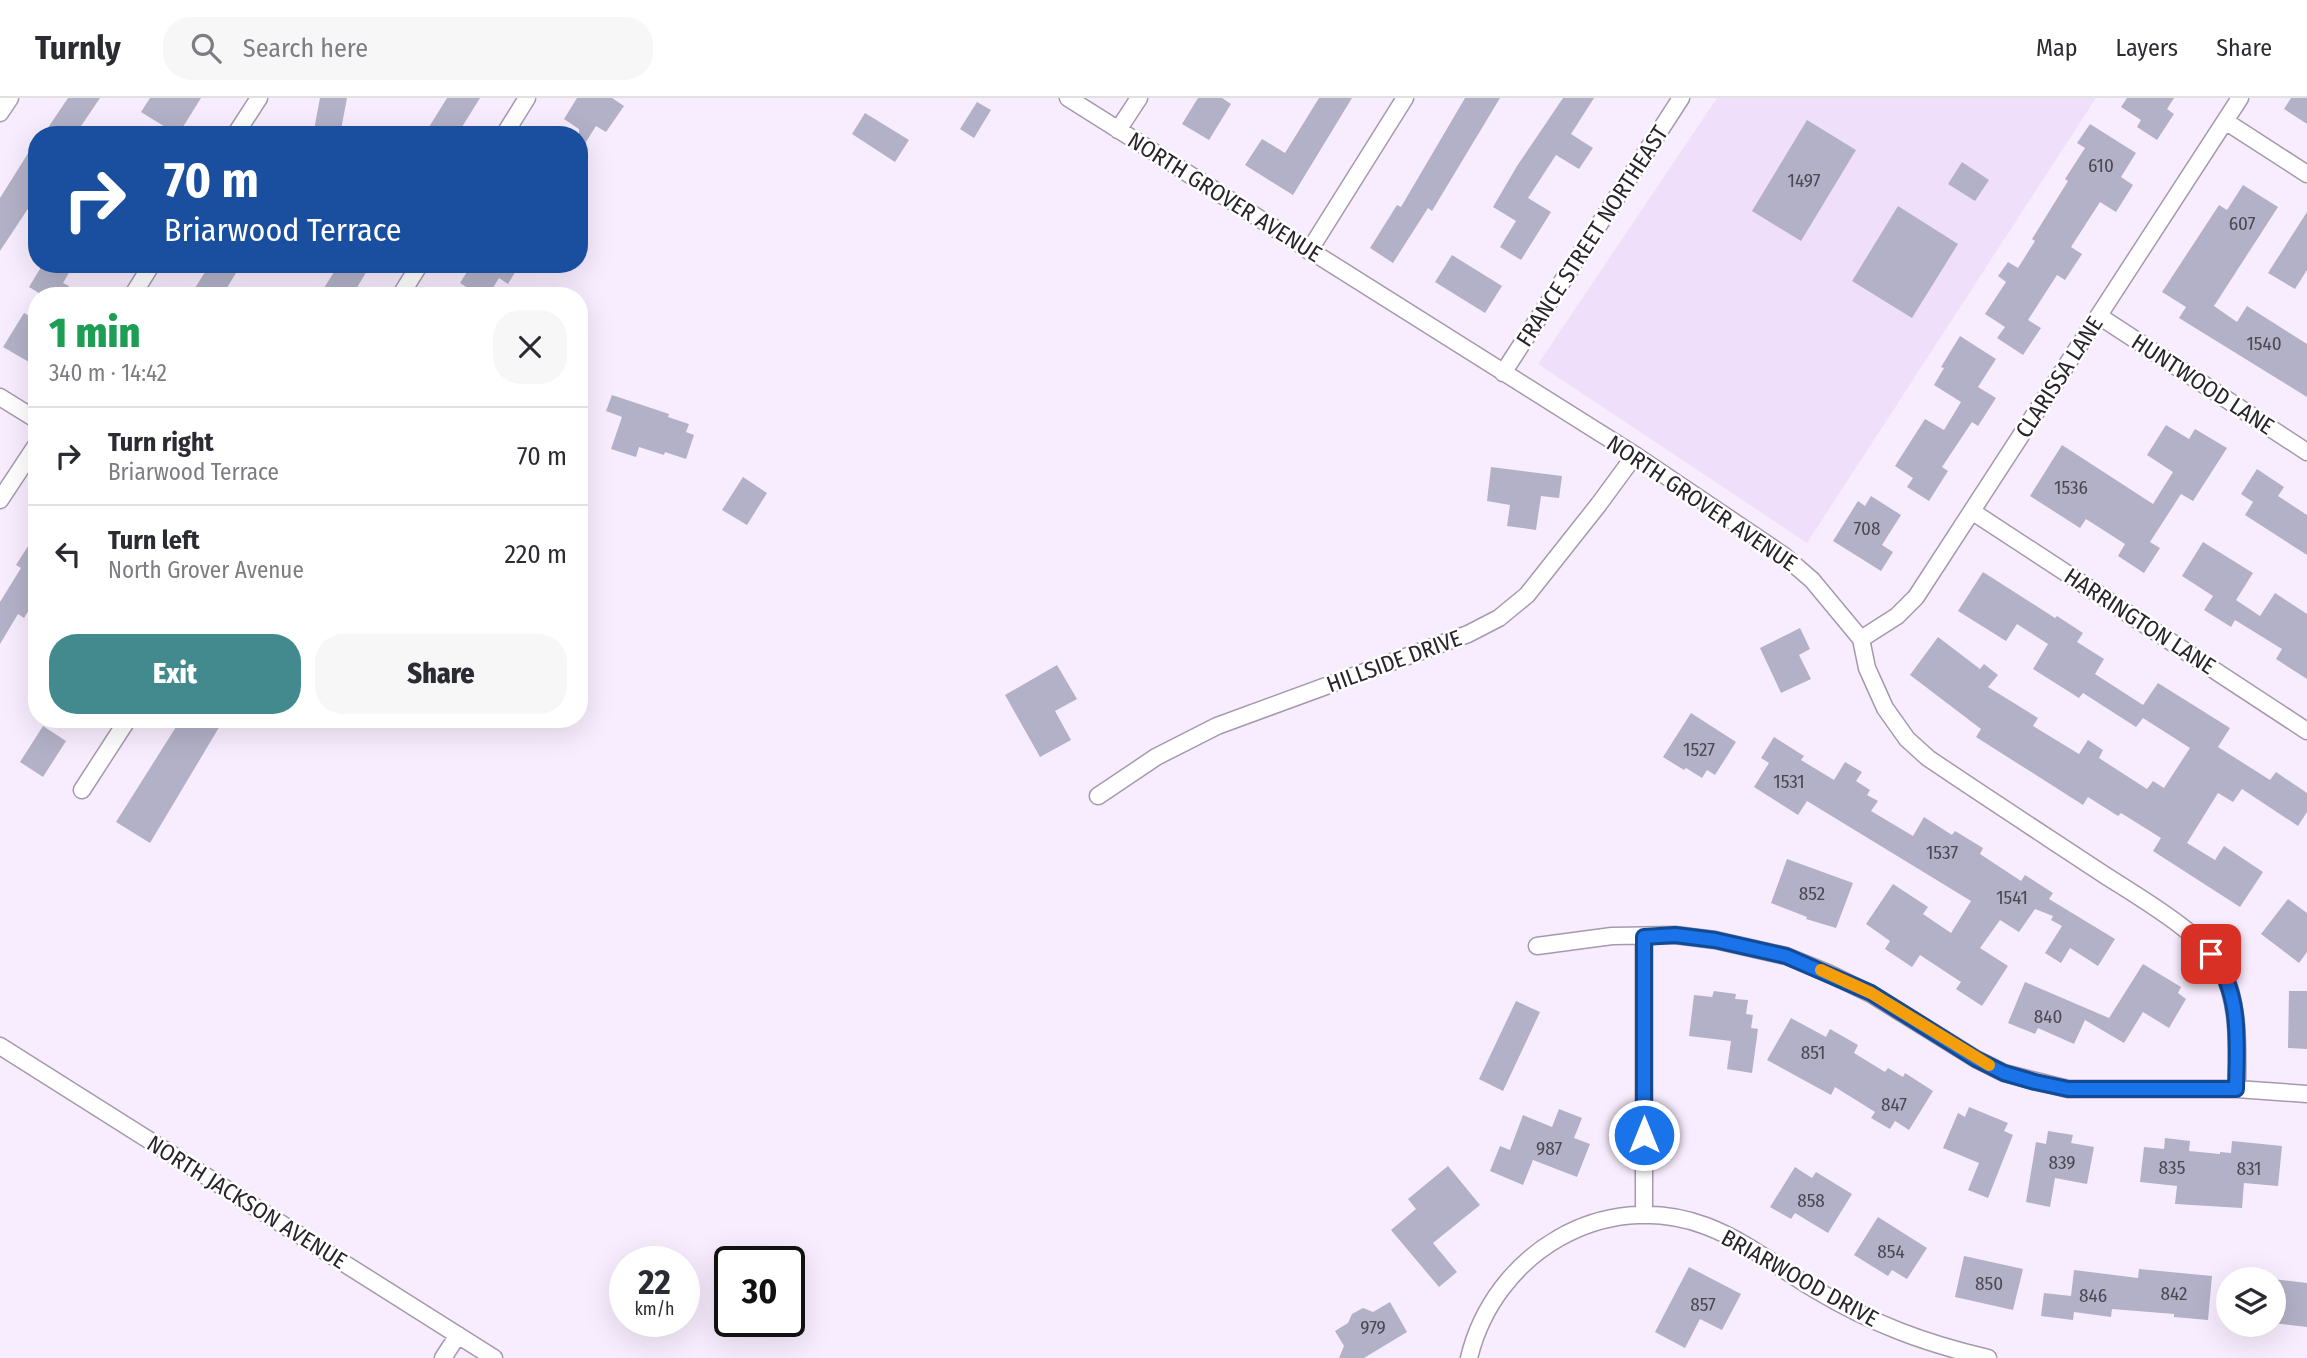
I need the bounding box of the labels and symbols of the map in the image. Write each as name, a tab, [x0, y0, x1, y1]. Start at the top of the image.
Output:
street label: FRANCE STREET NORTHEAST	[1510, 120, 1674, 352]
street label: NORTH GROVER AVENUE	[1123, 126, 1327, 268]
house number: 610	[2088, 154, 2114, 177]
house number: 1497	[1788, 169, 1821, 192]
house number: 607	[2229, 212, 2256, 235]
street label: CLARISSA LANE	[2009, 311, 2109, 443]
street label: HUNTWOOD LANE	[2127, 328, 2279, 440]
house number: 1540	[2246, 332, 2282, 355]
street label: NORTH GROVER AVENUE	[1602, 429, 1802, 577]
house number: 1536	[2054, 476, 2088, 499]
house number: 708	[1854, 517, 1880, 540]
street label: HARRINGTON LANE	[2059, 562, 2221, 680]
street label: HILLSIDE DRIVE	[1323, 624, 1465, 698]
house number: 1527	[1683, 738, 1715, 761]
house number: 1531	[1773, 770, 1805, 793]
house number: 1537	[1926, 841, 1958, 864]
house number: 852	[1799, 882, 1825, 905]
house number: 1541	[1996, 886, 2028, 909]
pin	[2181, 924, 2241, 984]
house number: 840	[2034, 1005, 2062, 1028]
house number: 851	[1801, 1041, 1825, 1064]
house number: 847	[1881, 1093, 1907, 1116]
position arrow	[1607, 1098, 1681, 1172]
street label: NORTH JACKSON AVENUE	[142, 1129, 352, 1275]
house number: 987	[1536, 1137, 1562, 1160]
house number: 839	[2048, 1151, 2076, 1174]
house number: 835	[2159, 1156, 2185, 1179]
house number: 831	[2236, 1157, 2262, 1180]
house number: 858	[1797, 1189, 1825, 1212]
street label: BRIARWOOD DRIVE	[1717, 1223, 1883, 1333]
house number: 854	[1877, 1240, 1905, 1263]
speed limit sign: 30	[714, 1246, 805, 1337]
house number: 850	[1975, 1272, 2003, 1295]
house number: 842	[2161, 1282, 2187, 1305]
house number: 846	[2079, 1284, 2107, 1307]
house number: 857	[1690, 1293, 1716, 1316]
house number: 979	[1360, 1316, 1386, 1339]

